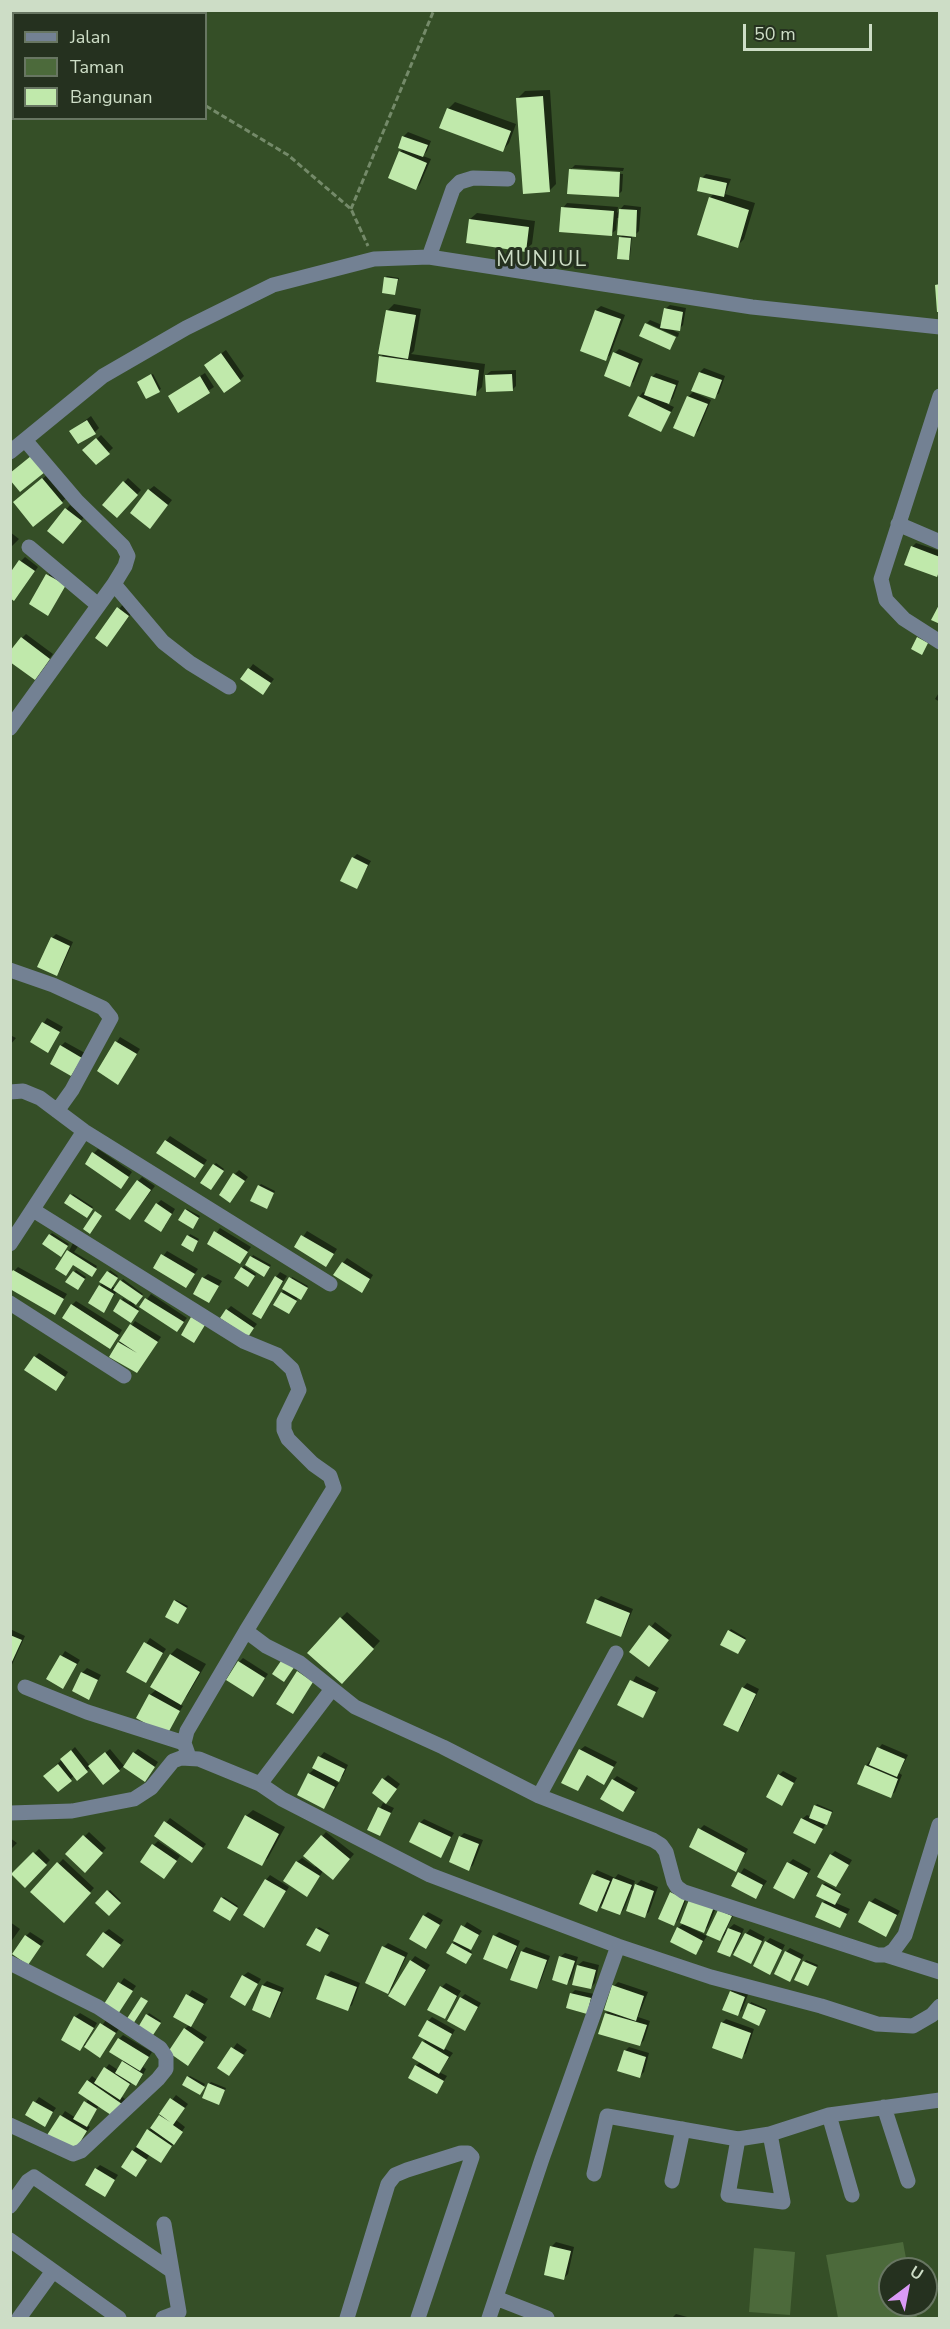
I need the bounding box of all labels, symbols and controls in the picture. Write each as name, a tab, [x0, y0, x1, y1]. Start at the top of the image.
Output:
legend	[12, 12, 207, 120]
scale bar	[746, 12, 875, 50]
text: 50 m	[754, 22, 796, 46]
text: Jalan	[70, 25, 110, 49]
text: Taman	[70, 55, 124, 79]
text: Bangunan	[70, 85, 153, 109]
district label: MUNJUL	[496, 248, 588, 274]
north arrow	[878, 2257, 938, 2317]
text: U	[906, 2261, 927, 2286]

